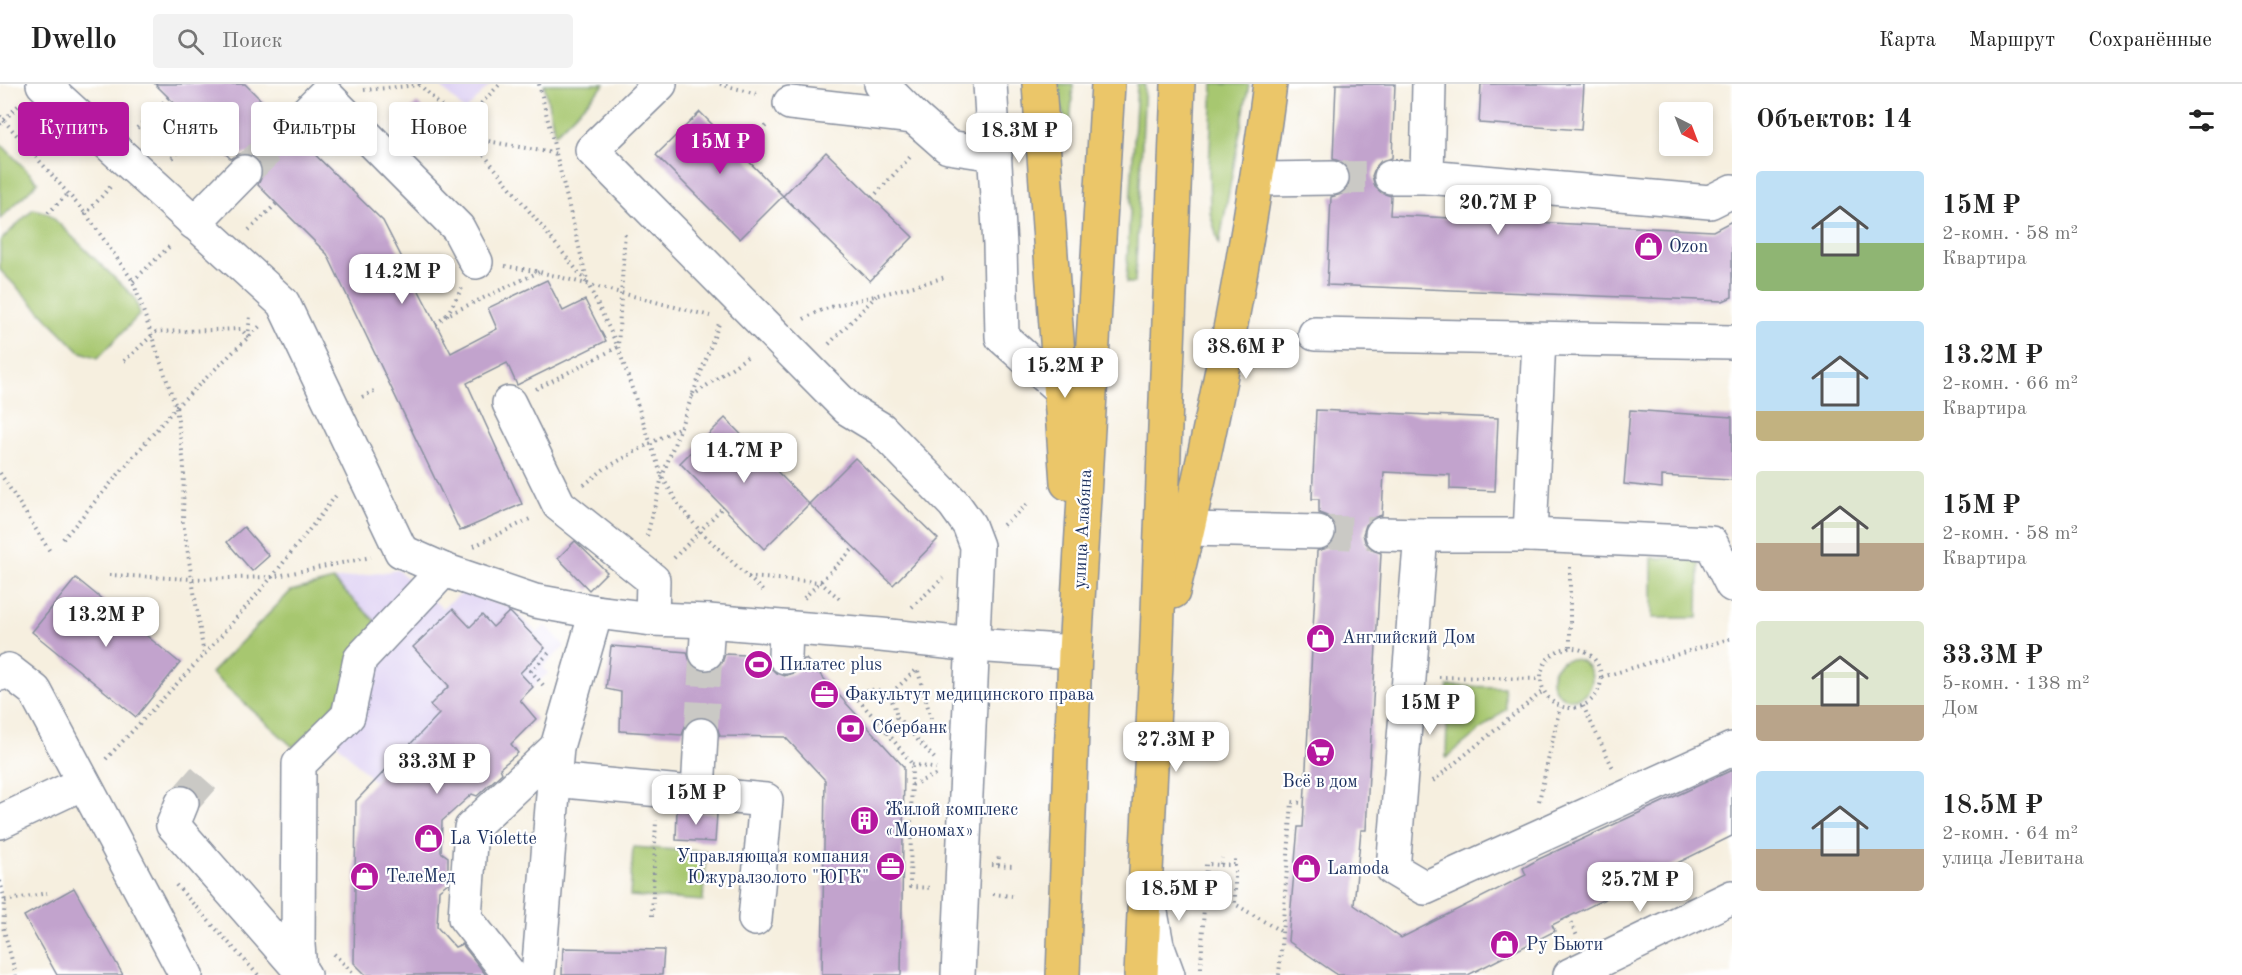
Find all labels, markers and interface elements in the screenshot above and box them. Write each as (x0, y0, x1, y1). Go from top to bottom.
search box (153, 14, 573, 68)
icon: search (174, 25, 207, 58)
text: Dwello (30, 27, 117, 55)
text: Поиск (222, 30, 282, 52)
text: Карта (1879, 30, 1936, 51)
text: Маршрут (1969, 30, 2055, 51)
text: Сохранённые (2088, 30, 2212, 51)
chip: Купить (18, 102, 129, 156)
chip: Снять (141, 102, 239, 156)
chip: Фильтры (251, 102, 377, 156)
chip: Новое (389, 102, 488, 156)
north arrow (1659, 102, 1713, 156)
map controls (1659, 102, 1713, 156)
icon: filters (2185, 104, 2218, 137)
text: Объектов: 14 (1756, 107, 1912, 133)
pin: 18.3M ₽ (964, 113, 1074, 164)
text: 18.3M ₽ (980, 122, 1058, 142)
pin: 15M ₽ (678, 124, 762, 175)
text: 15M ₽ (690, 133, 750, 153)
pin: 20.7M ₽ (1443, 185, 1553, 236)
text: 15M ₽ (1942, 193, 2021, 219)
text: 20.7M ₽ (1459, 194, 1537, 214)
icon: home (1804, 195, 1876, 267)
text: 2-комн. · 58 m² (1942, 224, 2078, 244)
shop icon: Ozon (1632, 231, 1664, 263)
place label: Ozon (1669, 238, 1708, 256)
text: Квартира (1942, 249, 2027, 269)
pin: 14.2M ₽ (347, 254, 457, 305)
text: 14.2M ₽ (363, 263, 441, 283)
pin: 38.6M ₽ (1191, 329, 1301, 380)
text: 38.6M ₽ (1207, 338, 1285, 358)
text: 13.2M ₽ (1942, 343, 2043, 369)
icon: home (1804, 345, 1876, 417)
pin: 15.2M ₽ (1010, 348, 1120, 399)
text: 15.2M ₽ (1026, 357, 1104, 377)
text: 2-комн. · 66 m² (1942, 374, 2078, 394)
text: Квартира (1942, 399, 2027, 419)
pin: 14.7M ₽ (689, 433, 799, 484)
text: 14.7M ₽ (705, 442, 783, 462)
street label: улица Алабяна (1071, 469, 1095, 589)
text: 15M ₽ (1942, 493, 2021, 519)
icon: home (1804, 495, 1876, 567)
text: 2-комн. · 58 m² (1942, 524, 2078, 544)
text: Квартира (1942, 549, 2027, 569)
pin: 13.2M ₽ (51, 597, 161, 648)
text: 13.2M ₽ (67, 606, 145, 626)
shop icon: Английский Дом (1305, 622, 1337, 654)
place label: Английский Дом (1342, 629, 1475, 647)
text: 33.3M ₽ (1942, 643, 2043, 669)
icon: home (1804, 645, 1876, 717)
sports icon: Пилатес plus (742, 649, 774, 681)
place label: Пилатес plus (779, 656, 882, 674)
text: 5-комн. · 138 m² (1942, 674, 2090, 694)
office icon: Факультут медицинского права (808, 679, 840, 711)
pin: 15M ₽ (1388, 685, 1472, 736)
place label: Факультут медицинского права (845, 686, 1095, 704)
text: 15M ₽ (1400, 694, 1460, 714)
text: Дом (1942, 699, 1978, 719)
bank icon: Сбербанк (835, 712, 867, 744)
place label: Сбербанк (872, 719, 947, 737)
pin: 27.3M ₽ (1121, 722, 1231, 773)
text: 27.3M ₽ (1137, 731, 1215, 751)
supermarket icon: Всё в дом (1304, 737, 1336, 769)
pin: 33.3M ₽ (382, 744, 492, 795)
text: 33.3M ₽ (398, 753, 476, 773)
place label: Всё в дом (1282, 773, 1358, 791)
pin: 15M ₽ (654, 775, 738, 826)
text: 15M ₽ (666, 784, 726, 804)
text: 18.5M ₽ (1942, 793, 2043, 819)
icon: home (1804, 795, 1876, 867)
place label: Жилой комплекс «Мономах» (885, 801, 1018, 840)
building icon: Жилой комплекс «Мономах» (848, 804, 880, 836)
shop icon: La Violette (413, 823, 445, 855)
text: 2-комн. · 64 m² (1942, 824, 2078, 844)
place label: La Violette (450, 830, 537, 848)
place label: Управляющая компания Южуралзолото "ЮГК" (677, 848, 869, 887)
text: улица Левитана (1942, 849, 2084, 869)
office icon: Управляющая компания Южуралзолото "ЮГК" (874, 851, 906, 883)
shop icon: Lamoda (1290, 853, 1322, 885)
place label: Lamoda (1327, 860, 1390, 878)
shop icon: ТелеМед (349, 861, 381, 893)
pin: 25.7M ₽ (1585, 862, 1695, 913)
place label: ТелеМед (386, 868, 456, 886)
pin: 18.5M ₽ (1124, 871, 1234, 922)
text: 25.7M ₽ (1601, 871, 1679, 891)
text: 18.5M ₽ (1140, 880, 1218, 900)
shop icon: Ру Бьюти (1489, 929, 1521, 961)
place label: Ру Бьюти (1526, 936, 1603, 954)

